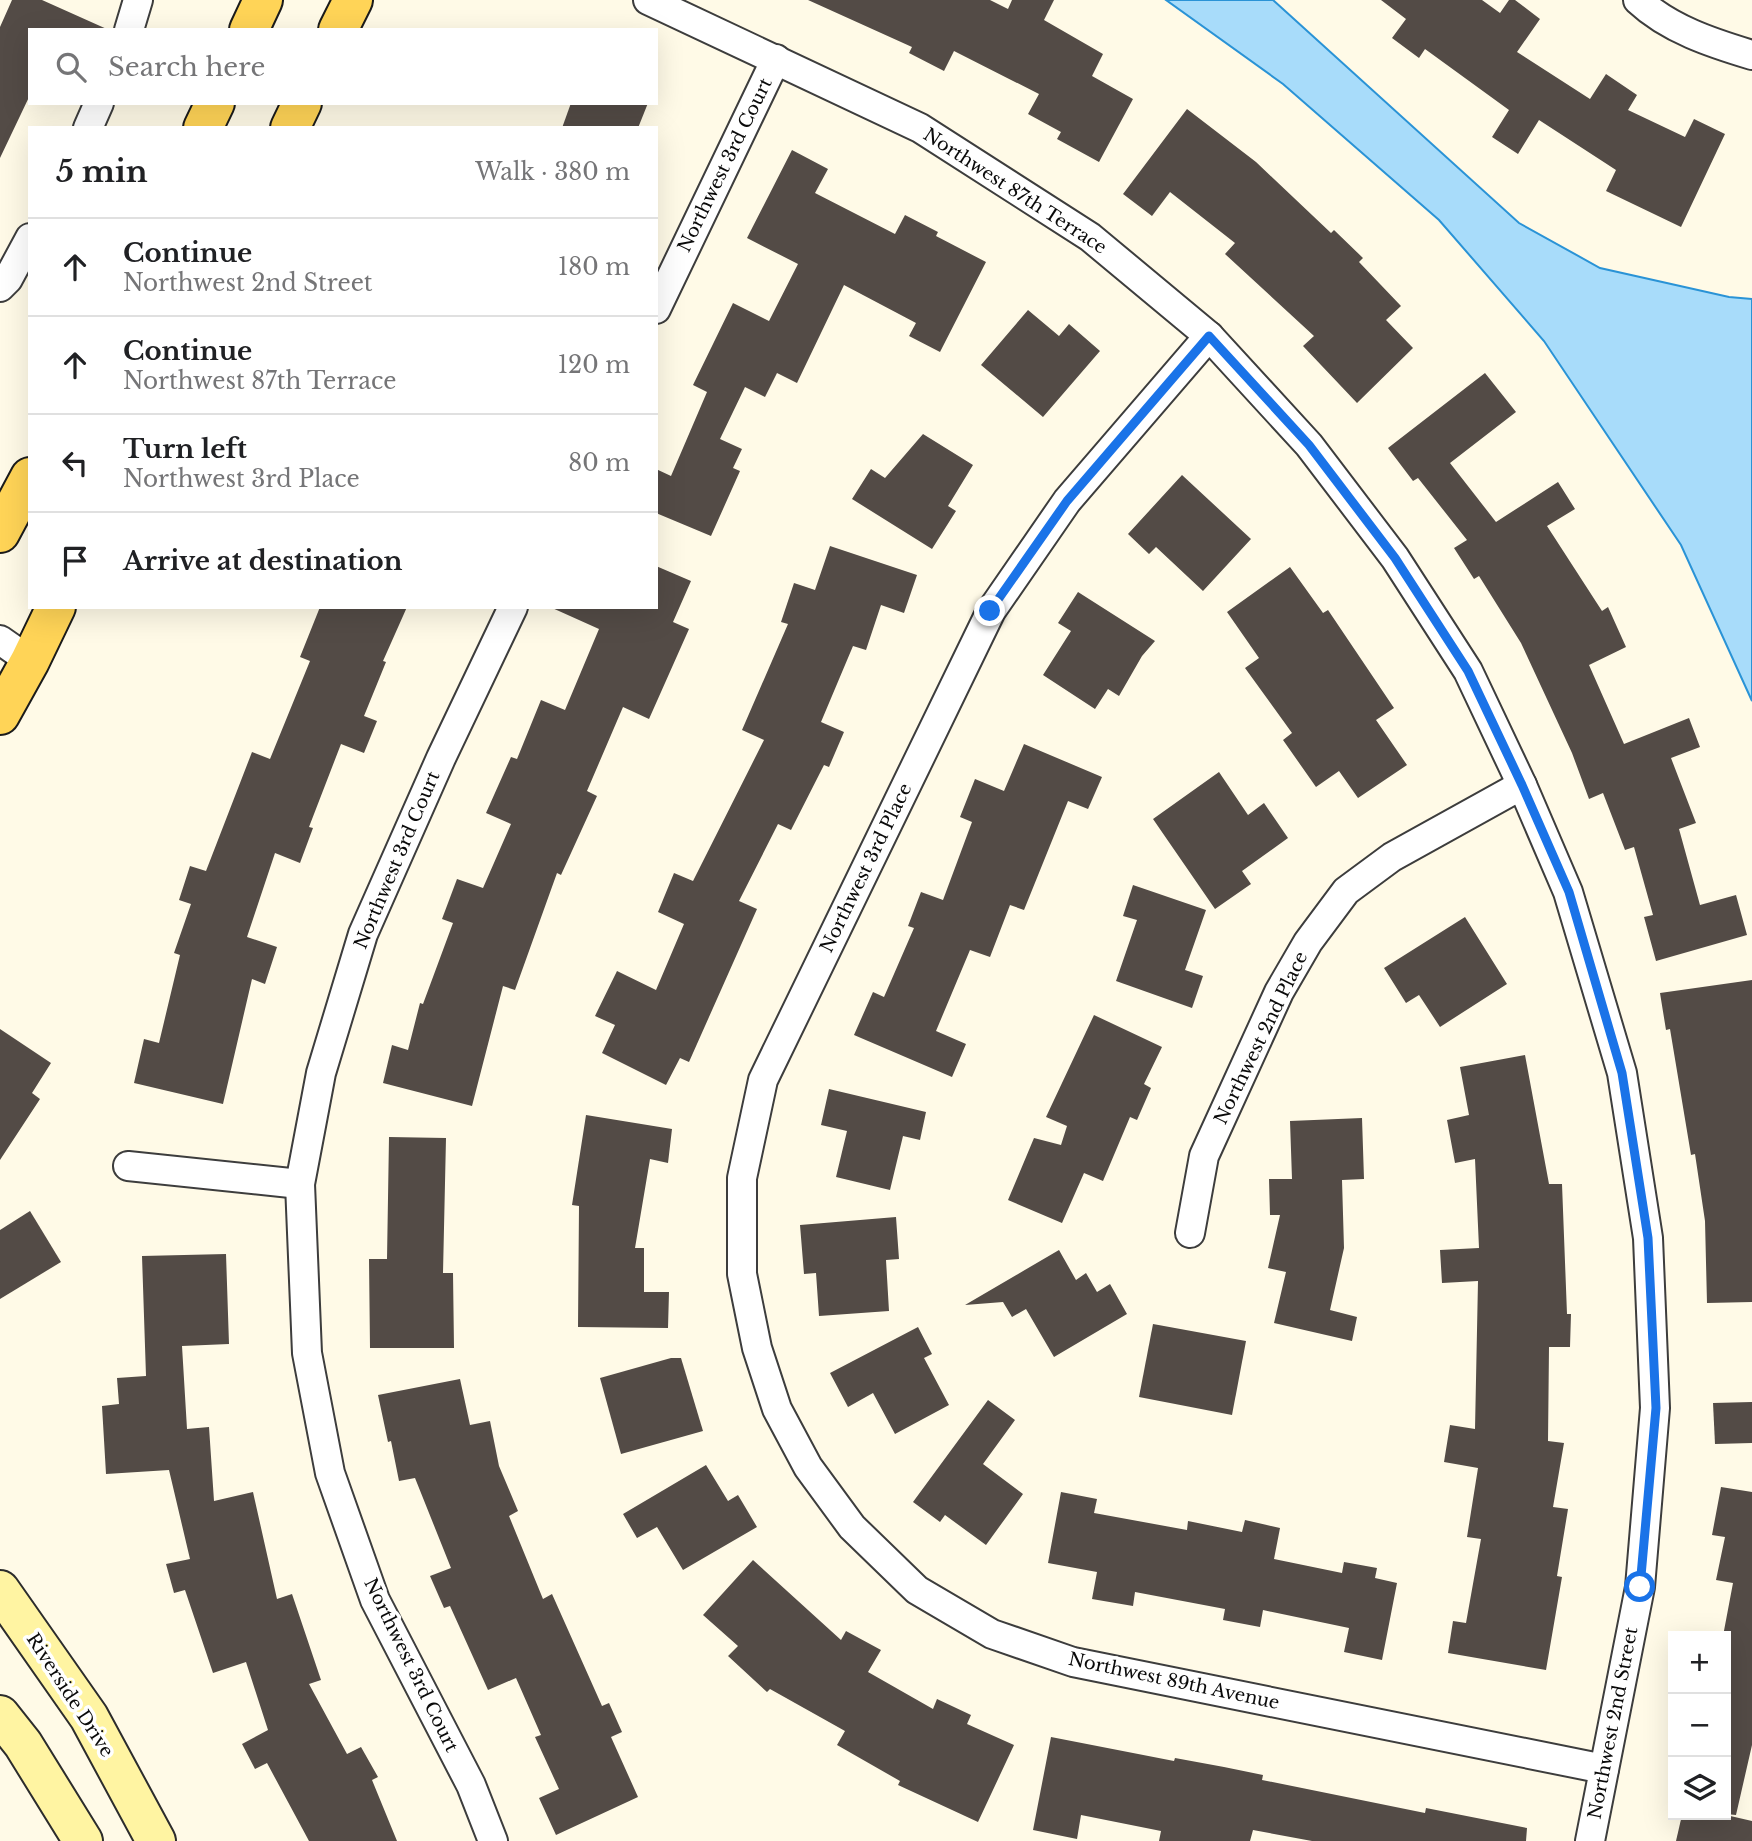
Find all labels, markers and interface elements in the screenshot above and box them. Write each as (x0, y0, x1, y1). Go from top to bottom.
search box (28, 28, 658, 105)
icon: search (52, 48, 90, 86)
text: Search here (108, 51, 265, 83)
street label: Northwest 3rd Court (673, 74, 777, 256)
street label: Northwest 87th Terrace (919, 123, 1111, 259)
text: 5 min (56, 153, 148, 190)
text: Walk · 380 m (475, 158, 630, 186)
text: Continue (123, 237, 252, 269)
icon: ahead (56, 248, 94, 286)
text: 180 m (558, 253, 630, 281)
text: Northwest 2nd Street (123, 269, 373, 297)
text: Continue (123, 335, 252, 367)
icon: ahead (56, 346, 94, 384)
text: 120 m (558, 351, 630, 379)
text: Northwest 87th Terrace (123, 367, 397, 395)
text: Turn left (123, 433, 247, 465)
icon: left (56, 444, 94, 482)
text: 80 m (568, 449, 630, 477)
text: Northwest 3rd Place (123, 465, 360, 493)
icon: arrive (56, 542, 94, 580)
text: Arrive at destination (123, 545, 403, 577)
route end (974, 595, 1005, 626)
street label: Northwest 3rd Court (350, 768, 444, 952)
street label: Northwest 3rd Place (815, 780, 917, 956)
street label: Northwest 2nd Place (1210, 948, 1312, 1128)
route start (1624, 1571, 1655, 1602)
street label: Northwest 3rd Court (359, 1574, 463, 1756)
street label: Northwest 2nd Street (1584, 1625, 1642, 1821)
street label: Riverside Drive (22, 1629, 118, 1761)
map controls (1668, 1631, 1731, 1820)
button: + (1668, 1631, 1731, 1694)
street label: Northwest 89th Avenue (1067, 1648, 1281, 1714)
button: − (1668, 1694, 1731, 1757)
button: layers (1668, 1757, 1731, 1820)

